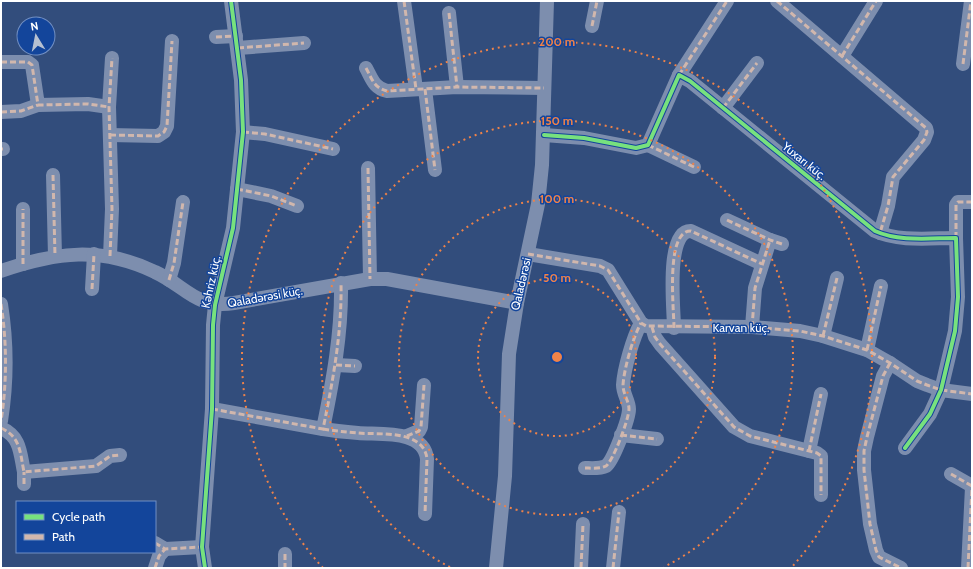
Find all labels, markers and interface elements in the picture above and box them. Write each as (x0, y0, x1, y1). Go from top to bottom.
north arrow (16, 16, 56, 56)
text: N (29, 19, 39, 34)
text: 200 m (539, 34, 575, 49)
text: 150 m (541, 113, 573, 128)
street label: Yuxarı küç. (778, 138, 829, 183)
text: 100 m (540, 191, 574, 206)
street label: Kəhriz küç. (198, 254, 223, 310)
street label: Qaladərəsi (507, 256, 534, 312)
text: 50 m (543, 270, 571, 285)
street label: Qaladərəsi küç. (226, 283, 304, 310)
street label: Karvan küç. (713, 320, 769, 335)
centre of rings (550, 350, 564, 364)
legend (16, 501, 156, 553)
text: Cycle path (52, 509, 105, 524)
text: Path (52, 529, 75, 544)

